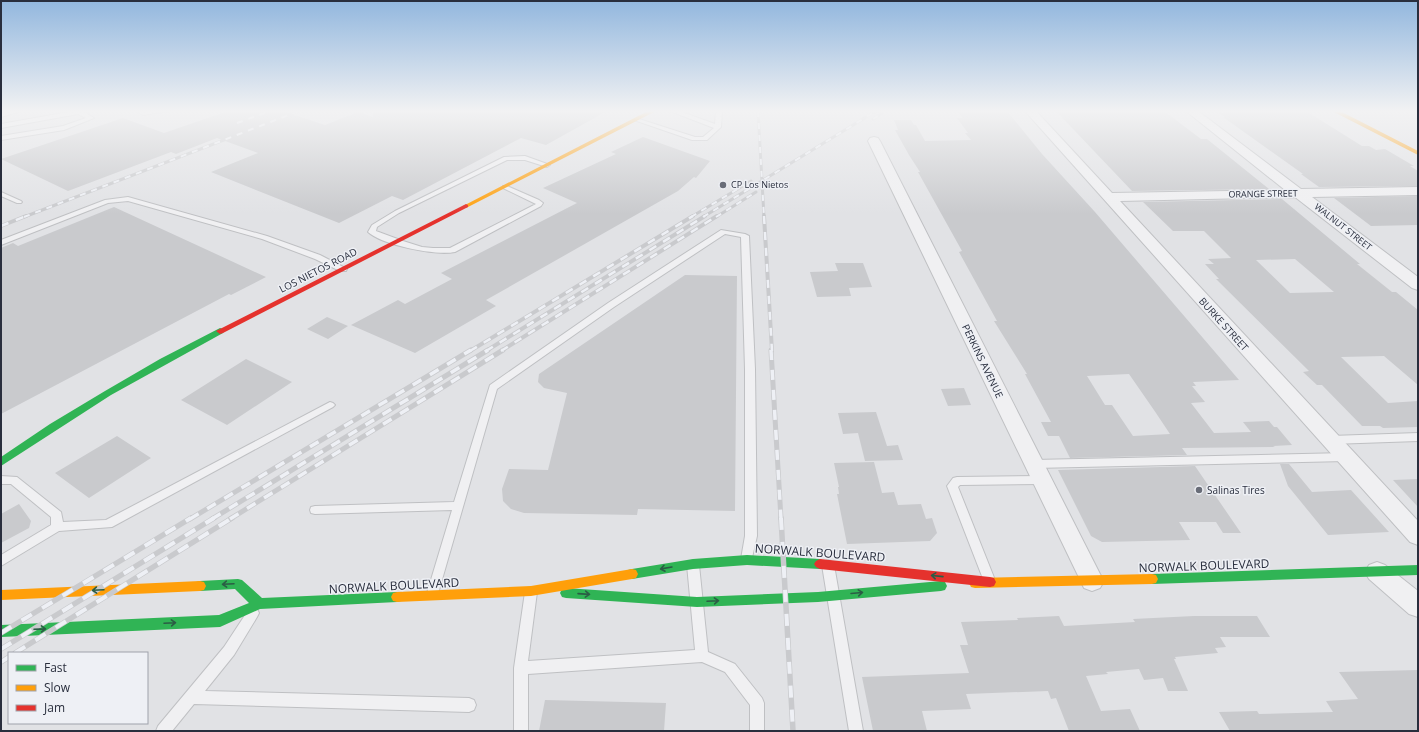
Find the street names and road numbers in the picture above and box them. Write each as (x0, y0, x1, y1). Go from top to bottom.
street label: ORANGE STREET (1228, 186, 1298, 201)
street label: WALNUT STREET (1312, 200, 1375, 253)
street label: LOS NIETOS ROAD (277, 244, 359, 296)
street label: BURKE STREET (1196, 294, 1252, 354)
street label: PERKINS AVENUE (959, 322, 1007, 400)
street label: NORWALK BOULEVARD (754, 539, 886, 566)
street label: NORWALK BOULEVARD (1138, 555, 1270, 576)
street label: NORWALK BOULEVARD (328, 574, 460, 597)

